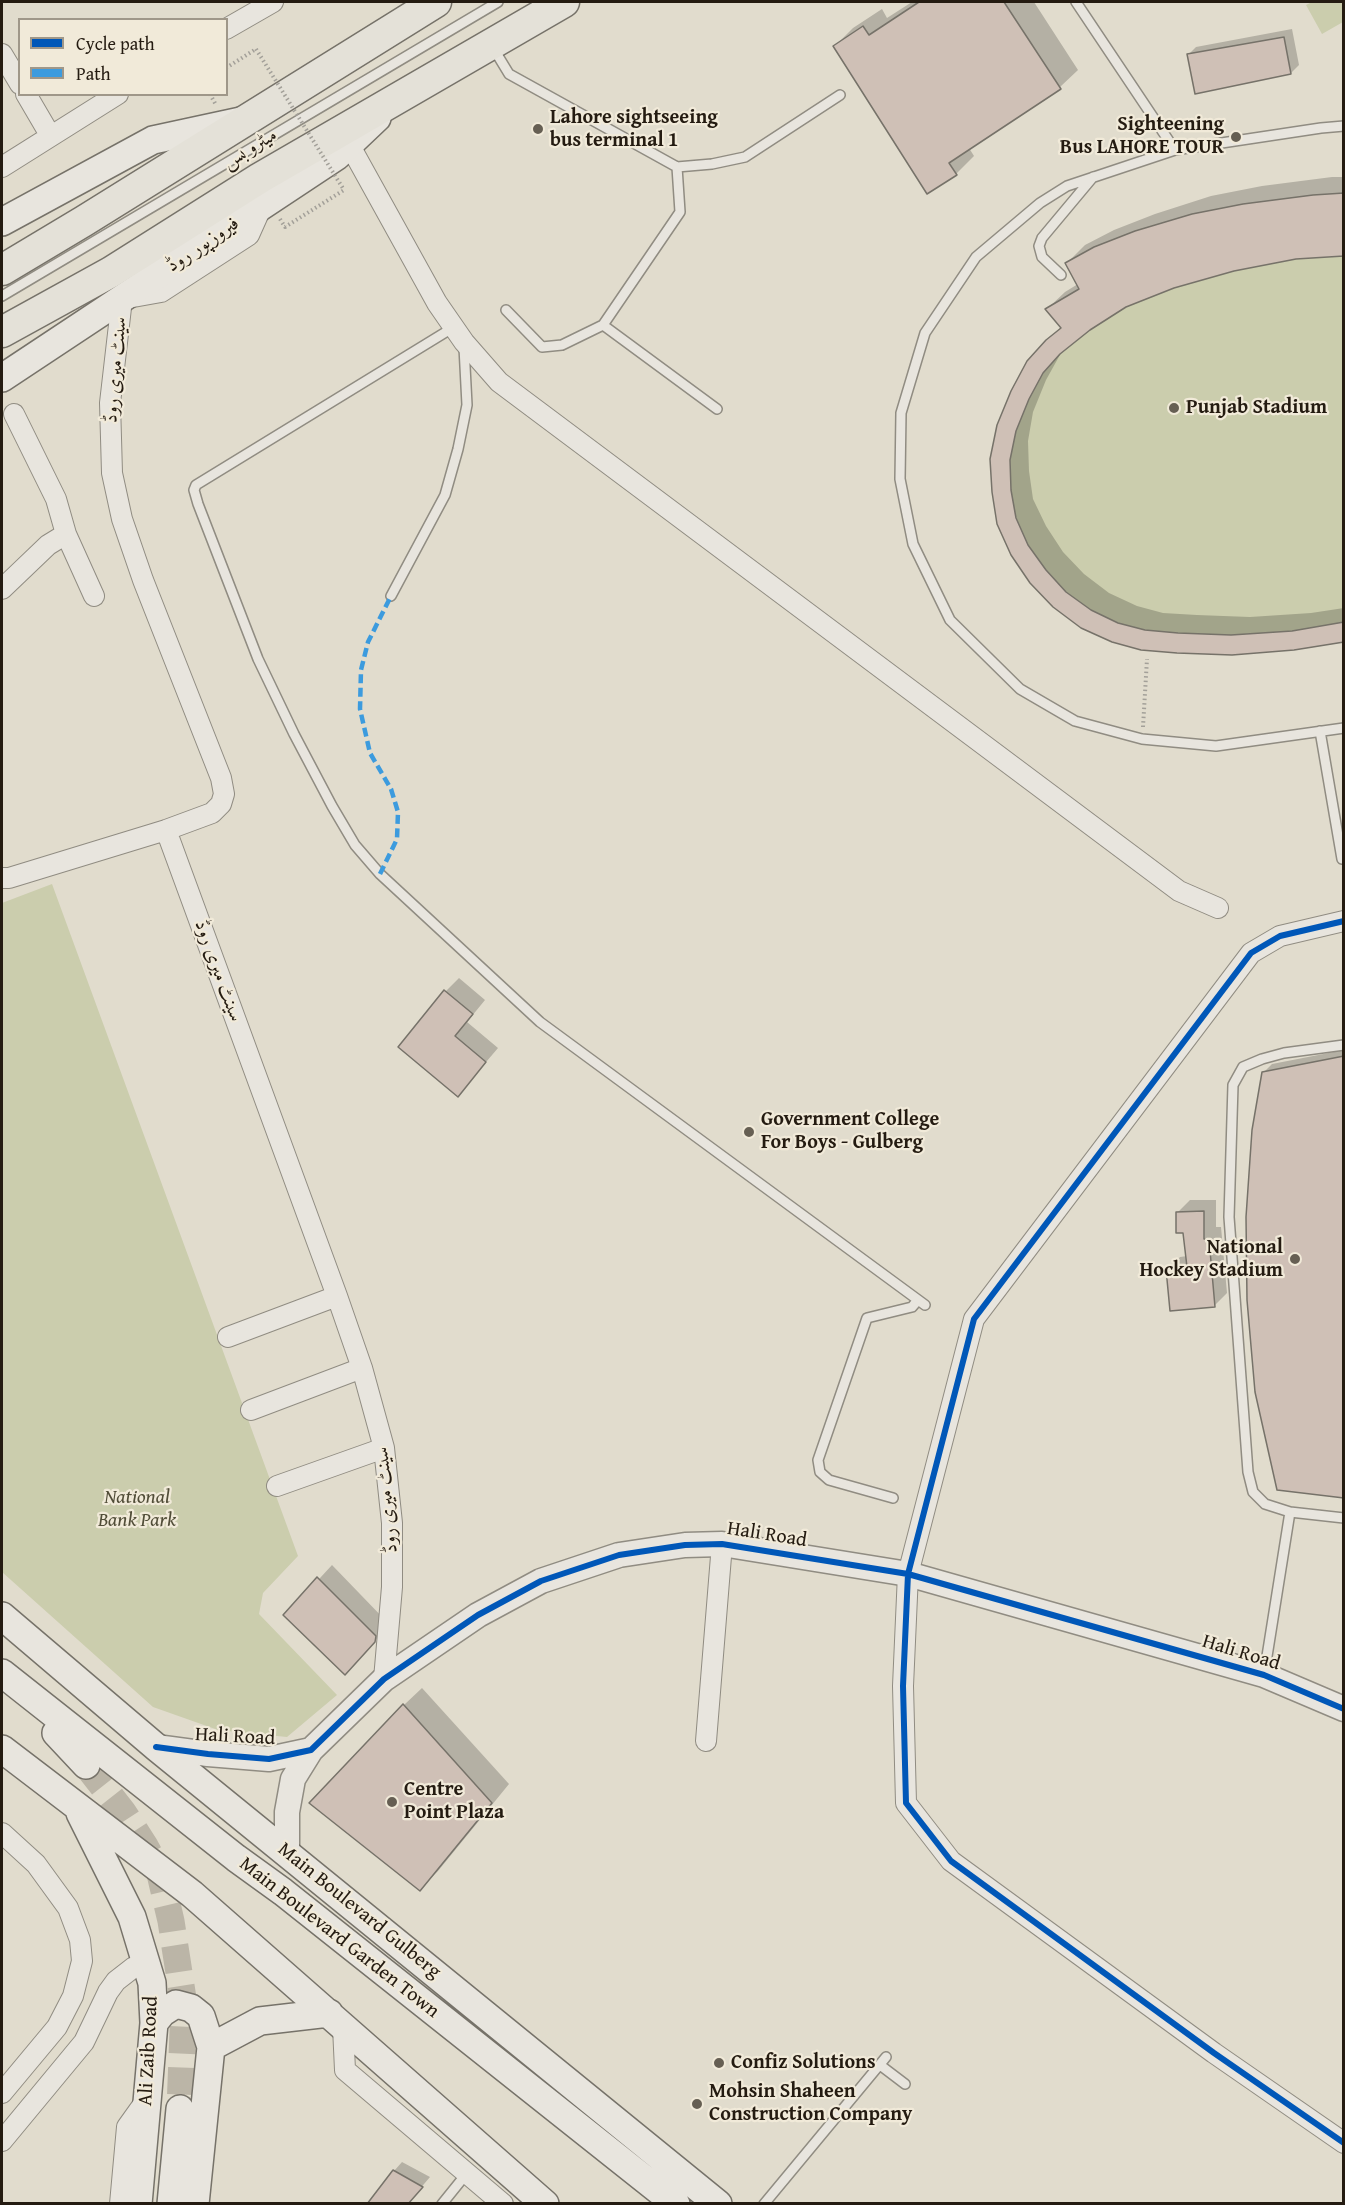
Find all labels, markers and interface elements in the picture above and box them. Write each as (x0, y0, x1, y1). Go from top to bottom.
legend (18, 18, 228, 96)
text: Cycle path (76, 30, 155, 57)
text: Path (76, 60, 111, 87)
place label: Lahore sightseeing bus terminal 1 (550, 106, 718, 153)
place label: Sighteening Bus LAHORE TOUR (1060, 113, 1224, 160)
marker: Lahore sightseeing bus terminal 1 (531, 122, 545, 136)
street label: میٹرو بس (218, 123, 282, 175)
marker: Sighteening Bus LAHORE TOUR (1229, 130, 1243, 144)
street label: فیروزپور روڈ (162, 212, 244, 278)
street label: سینٹ میری روڈ (99, 316, 133, 424)
place label: Punjab Stadium (1186, 396, 1327, 420)
marker: Punjab Stadium (1167, 401, 1181, 415)
street label: سینٹ میری روڈ (188, 917, 248, 1025)
place label: Government College For Boys - Gulberg (761, 1108, 939, 1155)
marker: Government College For Boys - Gulberg (742, 1125, 756, 1139)
place label: National Hockey Stadium (1140, 1236, 1283, 1283)
marker: National Hockey Stadium (1288, 1252, 1302, 1266)
street label: سینٹ میری روڈ (370, 1446, 404, 1554)
park label: National Bank Park (98, 1486, 176, 1533)
street label: Hali Road (726, 1517, 808, 1553)
street label: Hali Road (1199, 1630, 1283, 1676)
street label: Hali Road (194, 1723, 276, 1751)
place label: Centre Point Plaza (404, 1778, 504, 1825)
marker: Centre Point Plaza (385, 1795, 399, 1809)
street label: Main Boulevard Gulberg (273, 1838, 445, 1984)
street label: Main Boulevard Garden Town (234, 1852, 444, 2024)
street label: Ali Zaib Road (134, 1995, 164, 2107)
place label: Confiz Solutions (731, 2051, 876, 2075)
marker: Confiz Solutions (712, 2056, 726, 2070)
place label: Mohsin Shaheen Construction Company (709, 2080, 912, 2127)
marker: Mohsin Shaheen Construction Company (690, 2097, 704, 2111)

